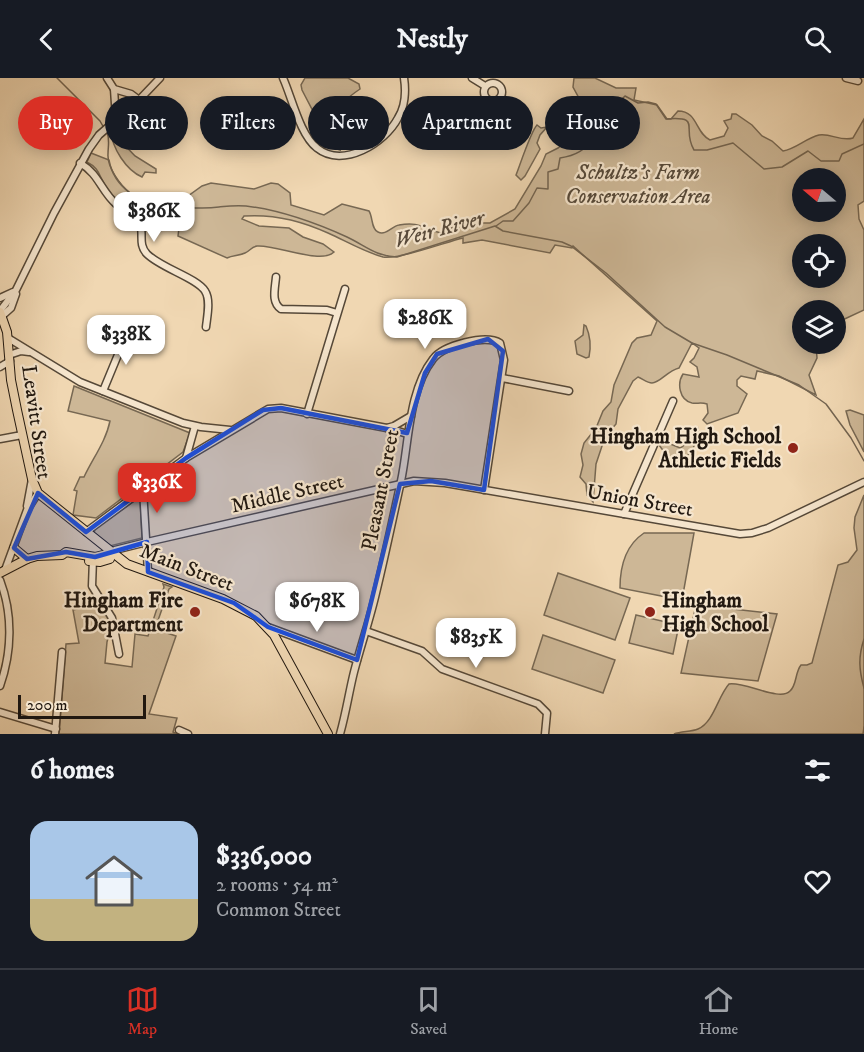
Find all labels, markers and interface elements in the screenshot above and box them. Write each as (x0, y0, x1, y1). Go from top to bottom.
text: Nestly (396, 22, 468, 56)
icon: back (30, 23, 63, 56)
icon: search (801, 23, 834, 56)
chip: Buy (18, 96, 93, 150)
chip: Rent (105, 96, 188, 150)
chip: Filters (200, 96, 296, 150)
chip: New (308, 96, 389, 150)
chip: Apartment (401, 96, 533, 150)
chip: House (545, 96, 640, 150)
park label: Schultz's Farm Conservation Area (565, 160, 711, 210)
north arrow (792, 168, 846, 222)
map controls (792, 168, 846, 354)
pin: $386K (112, 192, 196, 243)
text: $386K (128, 199, 180, 224)
water label: Weir River (391, 204, 489, 254)
button: locate (792, 234, 846, 288)
pin: $286K (383, 299, 467, 350)
button: layers (792, 300, 846, 354)
text: $286K (397, 306, 453, 331)
pin: $338K (84, 315, 168, 366)
text: $338K (101, 322, 151, 347)
street label: Leavitt Street (15, 363, 57, 481)
place label: Hingham High School Athletic Fields (590, 424, 782, 474)
street label: Pleasant Street (356, 427, 406, 553)
marker: Hingham High School Athletic Fields (786, 441, 800, 455)
pin: $336K (115, 463, 199, 514)
street label: Middle Street (228, 468, 346, 520)
text: $336K (132, 470, 182, 495)
street label: Union Street (585, 479, 695, 523)
street label: Main Street (136, 538, 238, 598)
pin: $678K (275, 582, 359, 633)
place label: Hingham Fire Department (64, 588, 183, 638)
place label: Hingham High School (662, 588, 769, 638)
text: $678K (289, 589, 345, 614)
marker: Hingham Fire Department (188, 605, 202, 619)
marker: Hingham High School (643, 605, 657, 619)
pin: $835K (434, 618, 518, 669)
text: $835K (450, 625, 502, 650)
scale bar (18, 692, 146, 720)
text: 200 m (27, 695, 68, 715)
text: 6 homes (30, 754, 114, 787)
icon: filters (801, 754, 834, 787)
text: $336,000 (216, 840, 312, 873)
icon: home (78, 845, 150, 917)
icon: heart (801, 865, 834, 898)
text: 2 rooms · 54 m² (216, 873, 338, 898)
text: Common Street (216, 898, 341, 923)
tab: Map (126, 983, 159, 1039)
tab: Saved (410, 983, 447, 1039)
tab: Home (699, 983, 738, 1039)

